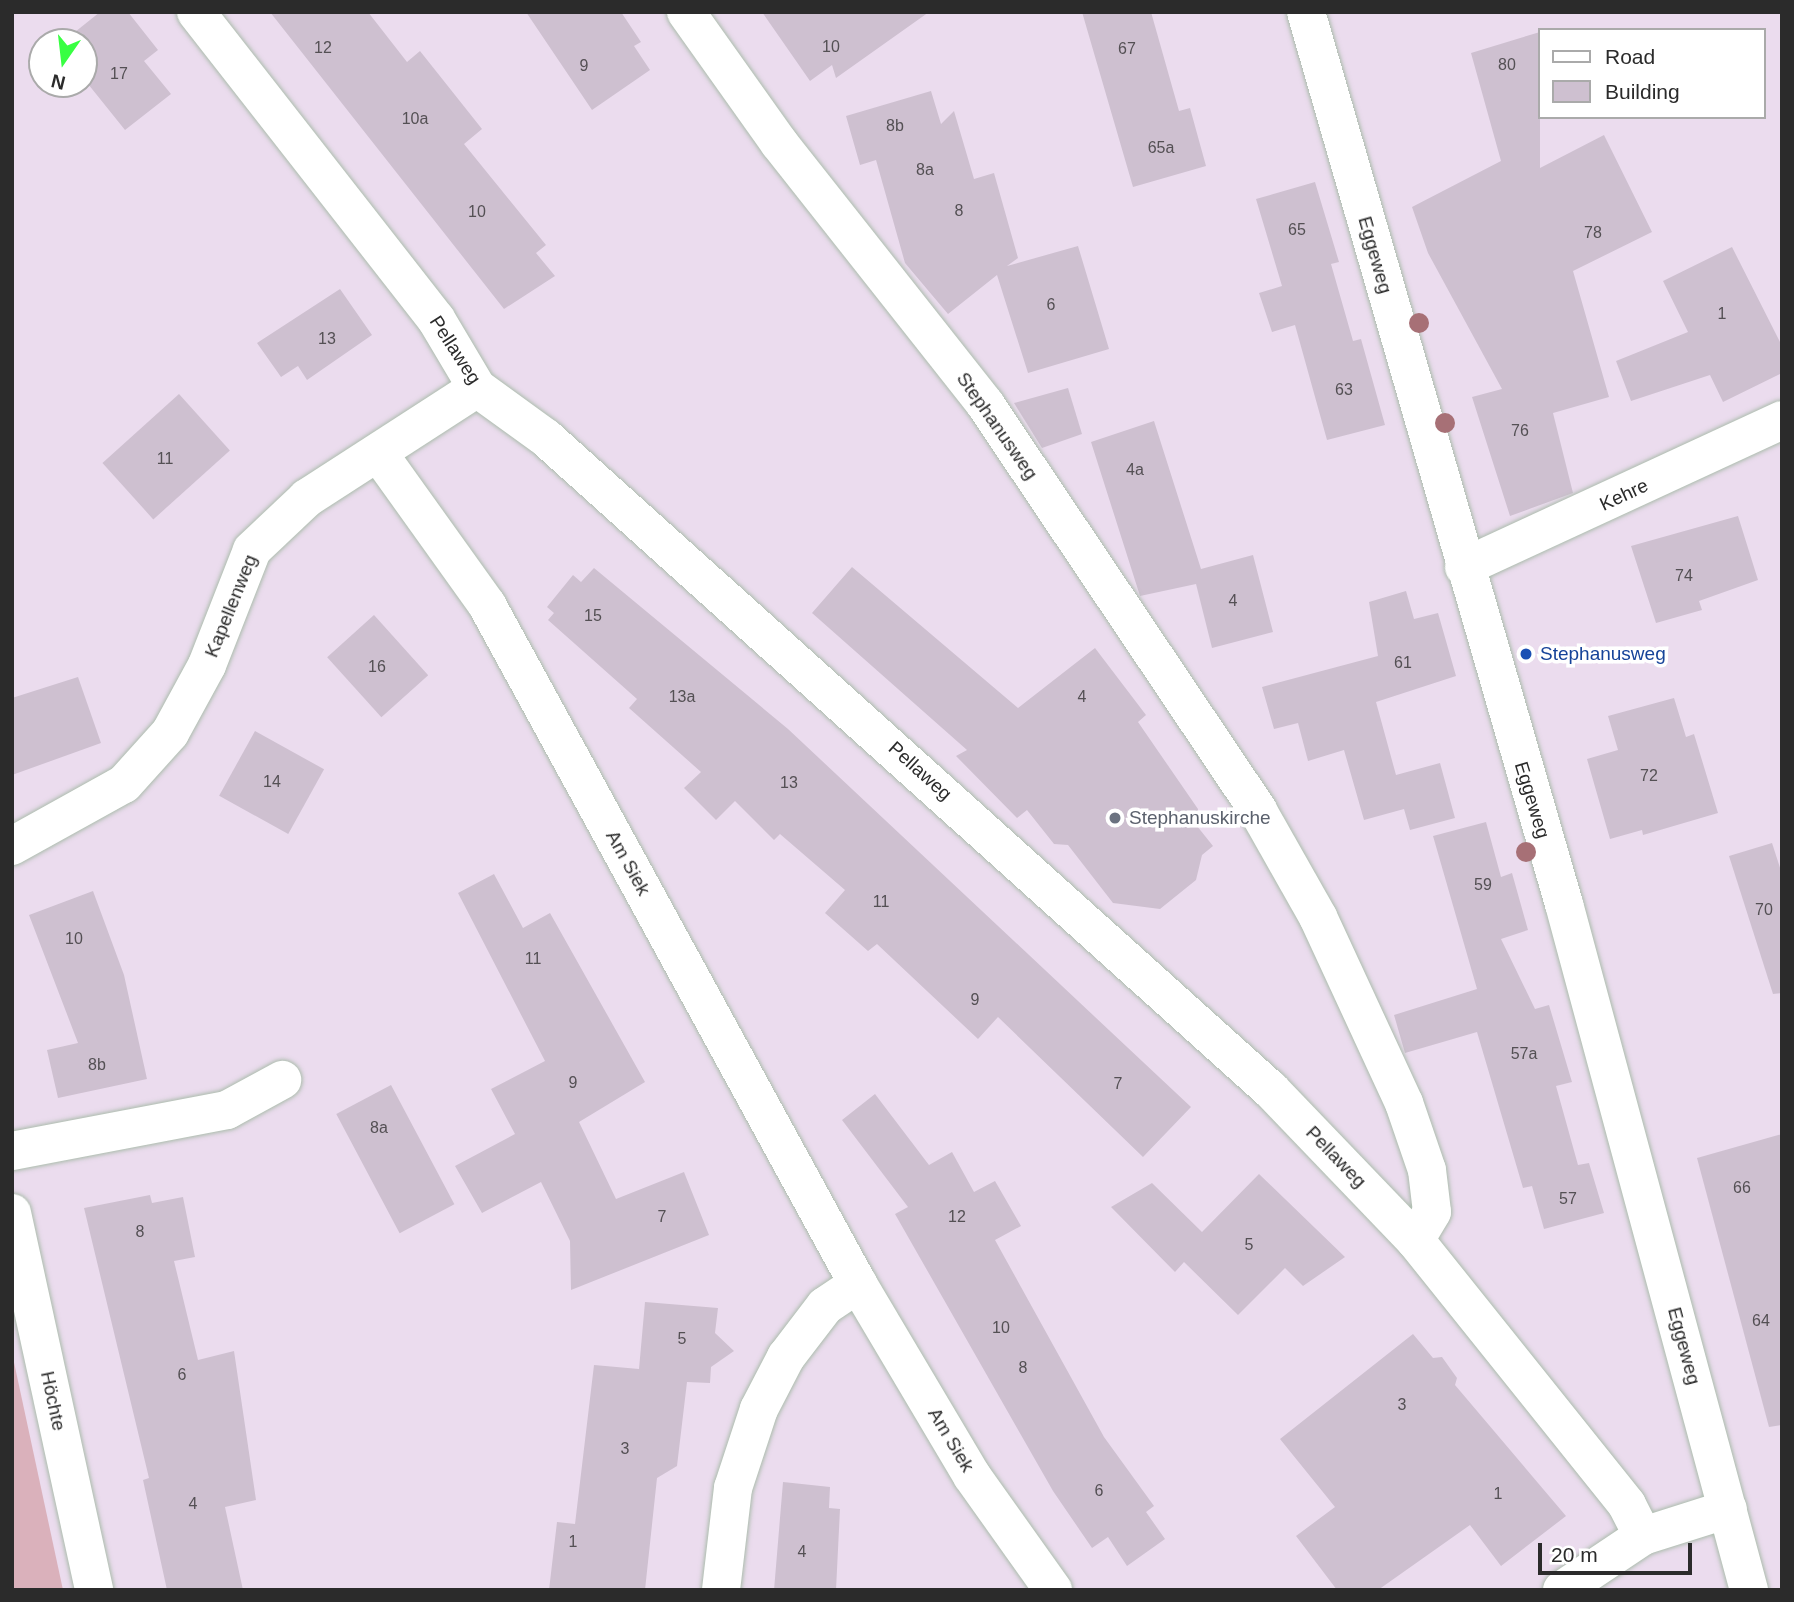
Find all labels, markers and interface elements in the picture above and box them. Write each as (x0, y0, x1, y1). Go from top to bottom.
north arrow (28, 28, 98, 98)
legend (1538, 28, 1766, 119)
house number: 10 (822, 37, 840, 57)
house number: 12 (314, 38, 332, 58)
house number: 67 (1118, 39, 1136, 59)
text: Road (1605, 45, 1655, 68)
house number: 80 (1498, 55, 1516, 75)
house number: 9 (580, 56, 588, 76)
house number: 17 (110, 64, 128, 84)
text: N (49, 70, 67, 94)
text: Building (1605, 80, 1680, 103)
house number: 10a (402, 109, 428, 129)
house number: 8b (886, 116, 904, 136)
house number: 65a (1148, 138, 1174, 158)
house number: 8a (916, 160, 934, 180)
house number: 8 (955, 201, 963, 221)
house number: 10 (468, 202, 486, 222)
street label: Eggeweg (1353, 214, 1397, 296)
house number: 65 (1288, 220, 1306, 240)
house number: 78 (1584, 223, 1602, 243)
house number: 6 (1047, 295, 1055, 315)
house number: 1 (1718, 304, 1726, 324)
street label: Pellaweg (424, 311, 486, 389)
house number: 13 (318, 329, 336, 349)
street label: Stephanusweg (952, 368, 1042, 484)
house number: 63 (1335, 380, 1353, 400)
house number: 76 (1511, 421, 1529, 441)
house number: 11 (157, 449, 173, 469)
house number: 4a (1126, 460, 1144, 480)
street label: Kehre (1596, 474, 1652, 516)
street label: Kapellenweg (200, 551, 262, 661)
house number: 74 (1675, 566, 1693, 586)
house number: 4 (1229, 591, 1237, 611)
house number: 15 (584, 606, 602, 626)
place label: Stephanusweg (1540, 643, 1666, 665)
marker: Stephanusweg (1518, 646, 1534, 662)
house number: 61 (1394, 653, 1412, 673)
house number: 16 (368, 657, 386, 677)
house number: 13a (669, 687, 695, 707)
house number: 4 (1078, 687, 1086, 707)
street label: Pellaweg (884, 737, 956, 805)
street label: Eggeweg (1510, 759, 1554, 841)
house number: 72 (1640, 766, 1658, 786)
house number: 14 (263, 772, 281, 792)
house number: 13 (780, 773, 798, 793)
place label: Stephanuskirche (1129, 807, 1271, 829)
marker: Stephanuskirche (1107, 810, 1123, 826)
street label: Am Siek (601, 827, 655, 899)
house number: 59 (1474, 875, 1492, 895)
house number: 11 (873, 892, 889, 912)
house number: 70 (1755, 900, 1773, 920)
house number: 10 (65, 929, 83, 949)
house number: 11 (525, 949, 541, 969)
house number: 9 (971, 990, 979, 1010)
house number: 57a (1511, 1044, 1537, 1064)
house number: 8b (88, 1055, 106, 1075)
house number: 9 (569, 1073, 577, 1093)
house number: 7 (1114, 1074, 1122, 1094)
house number: 8a (370, 1118, 388, 1138)
street label: Pellaweg (1301, 1121, 1371, 1193)
house number: 66 (1733, 1178, 1751, 1198)
house number: 57 (1559, 1189, 1577, 1209)
house number: 7 (658, 1207, 666, 1227)
house number: 12 (948, 1207, 966, 1227)
house number: 8 (136, 1222, 144, 1242)
house number: 5 (1245, 1235, 1253, 1255)
street label: Eggeweg (1663, 1305, 1705, 1387)
house number: 64 (1752, 1311, 1770, 1331)
house number: 10 (992, 1318, 1010, 1338)
house number: 5 (678, 1329, 686, 1349)
house number: 8 (1019, 1358, 1027, 1378)
house number: 6 (178, 1365, 186, 1385)
street label: Höchte (36, 1369, 70, 1433)
house number: 3 (1398, 1395, 1406, 1415)
street label: Am Siek (923, 1404, 979, 1476)
house number: 3 (621, 1439, 629, 1459)
house number: 6 (1095, 1481, 1103, 1501)
house number: 1 (1494, 1484, 1502, 1504)
house number: 4 (189, 1494, 197, 1514)
scale bar (1542, 1528, 1696, 1572)
house number: 1 (569, 1532, 577, 1552)
house number: 4 (798, 1542, 806, 1562)
text: 20 m (1551, 1543, 1598, 1566)

